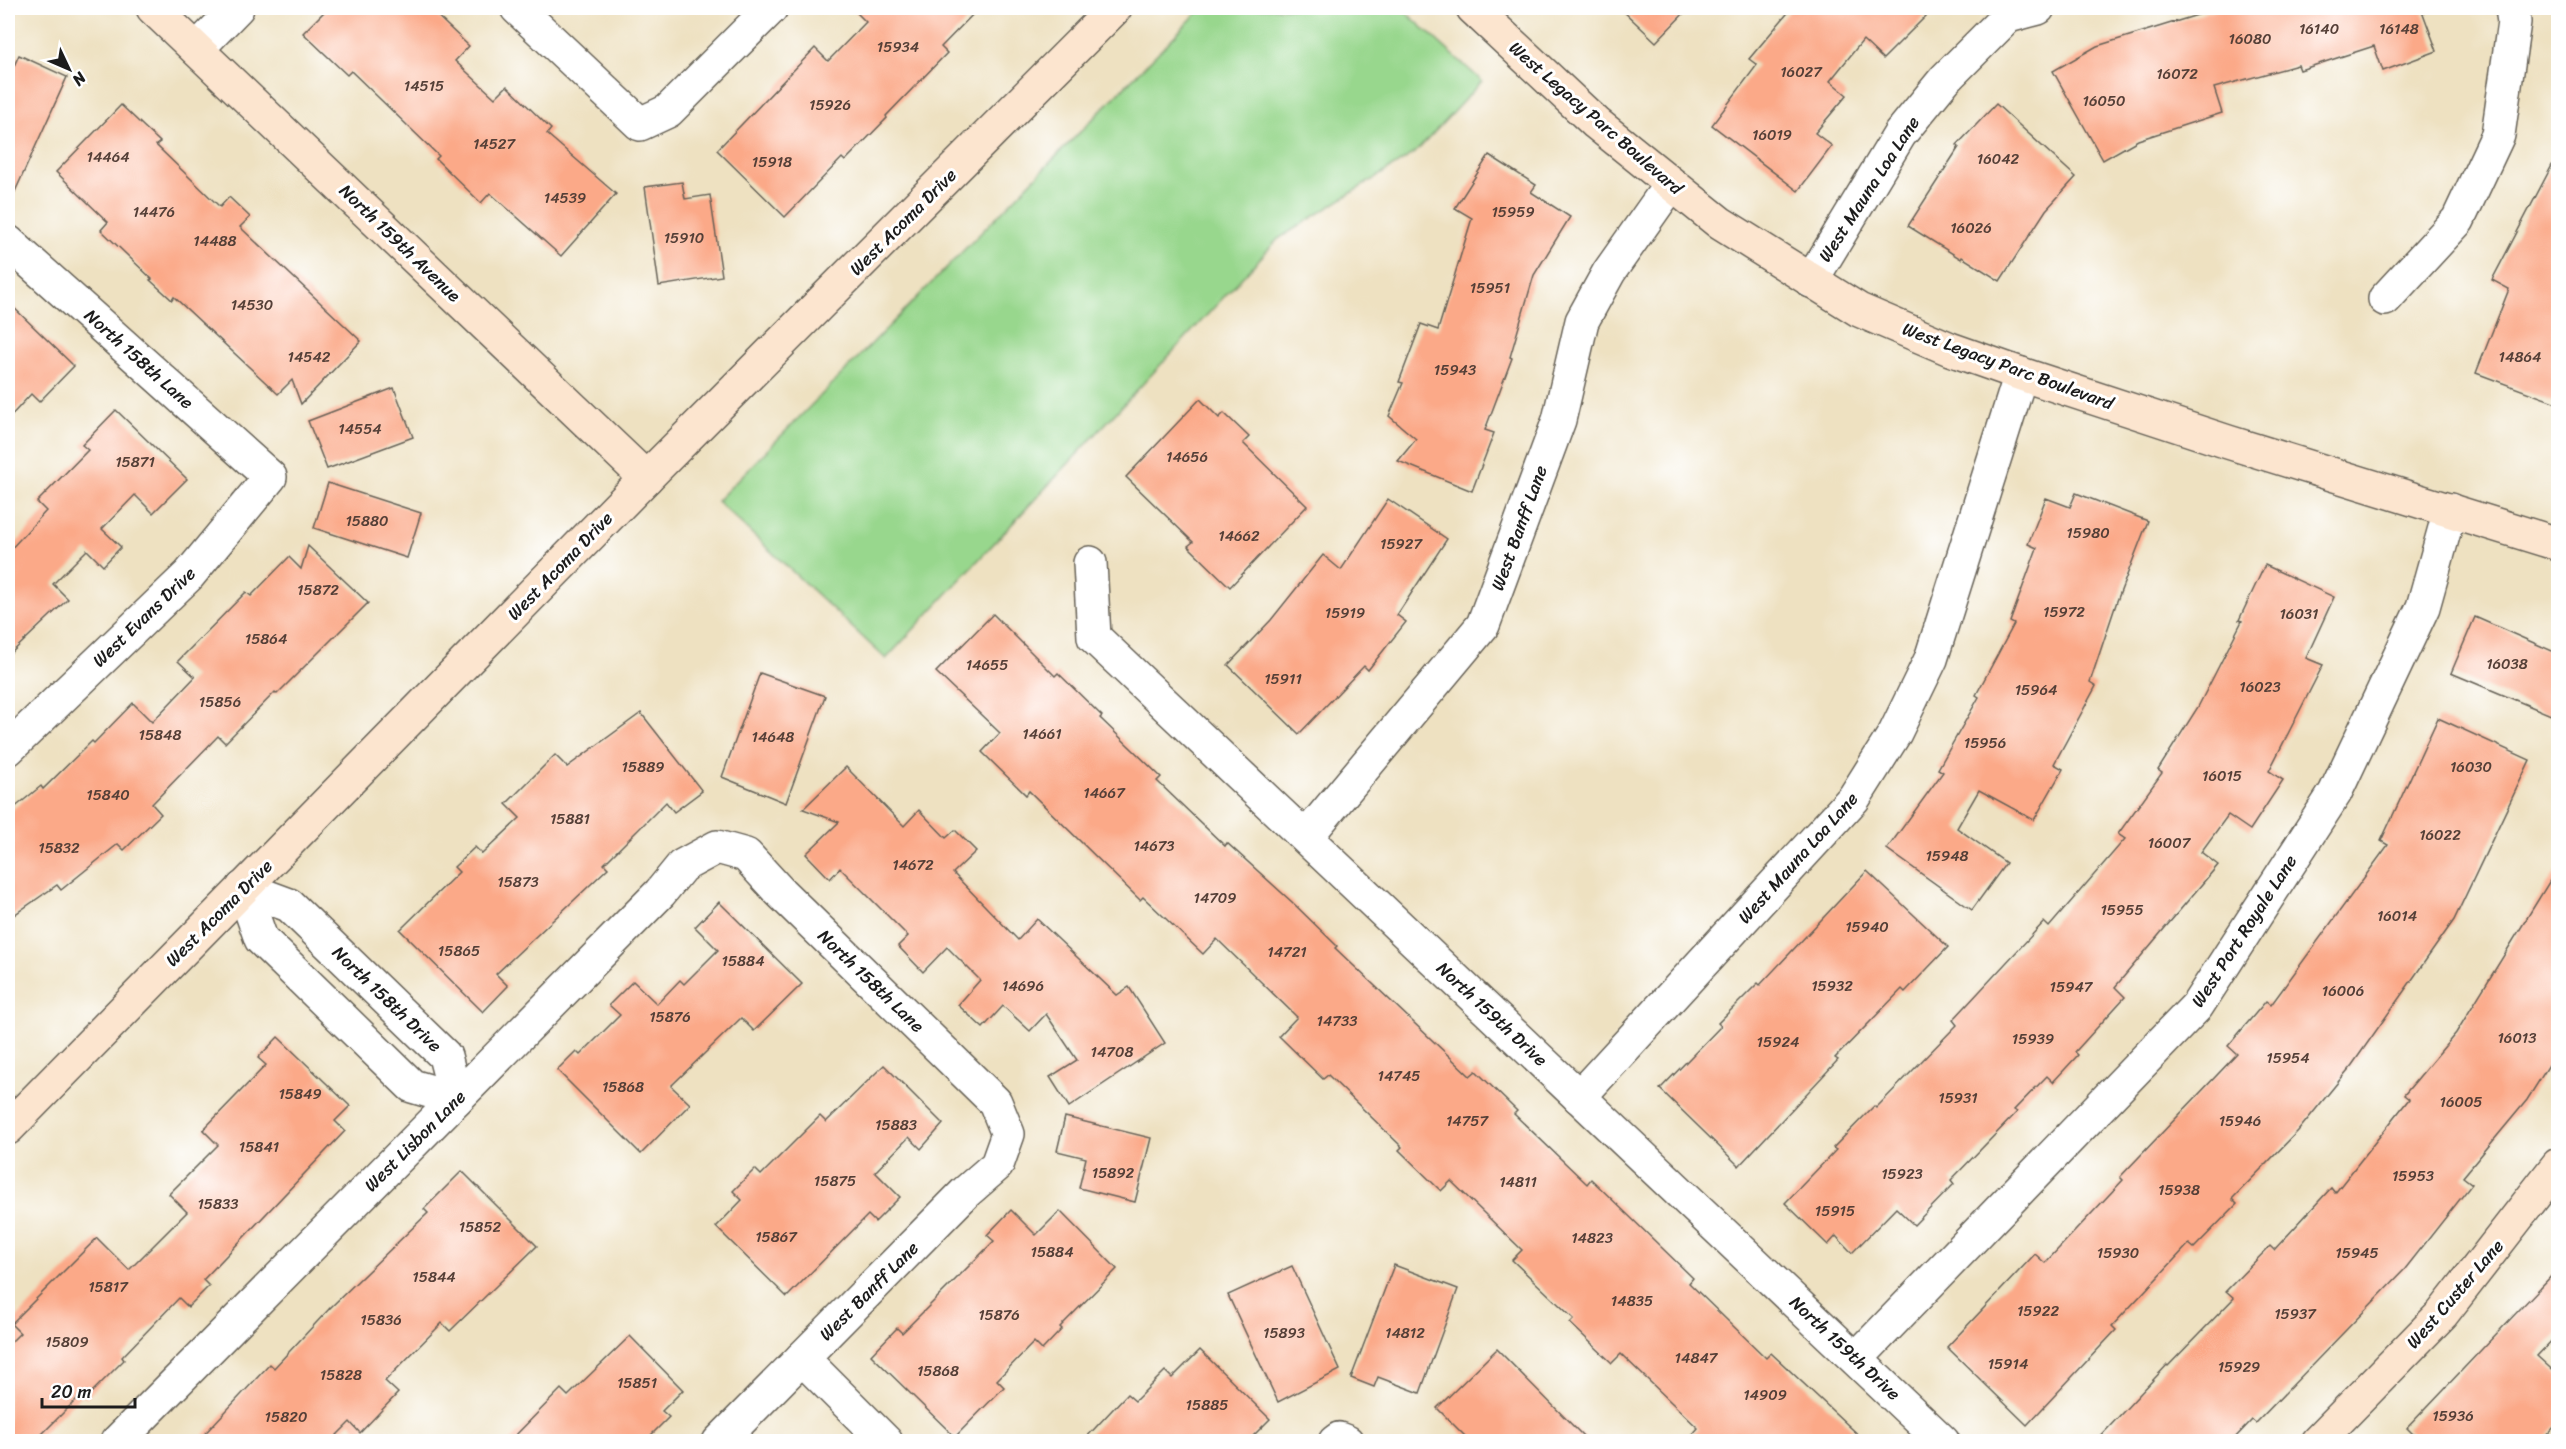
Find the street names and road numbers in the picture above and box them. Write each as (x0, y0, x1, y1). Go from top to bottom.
street label: West Legacy Parc Boulevard (1501, 33, 1692, 204)
street label: West Mauna Loa Lane (1810, 109, 1928, 269)
street label: West Acoma Drive (841, 160, 965, 284)
street label: North 159th Avenue (331, 176, 469, 310)
street label: North 158th Lane (77, 301, 201, 417)
street label: West Legacy Parc Boulevard (1898, 313, 2119, 420)
street label: West Banff Lane (1482, 461, 1556, 595)
street label: West Acoma Drive (499, 504, 621, 628)
street label: West Evans Drive (84, 559, 204, 675)
street label: West Mauna Loa Lane (1730, 784, 1866, 932)
street label: West Port Royale Lane (2182, 848, 2306, 1014)
street label: West Acoma Drive (157, 851, 281, 975)
street label: North 158th Lane (810, 921, 932, 1041)
street label: North 158th Drive (324, 938, 450, 1060)
street label: North 159th Drive (1429, 953, 1555, 1075)
street label: West Lisbon Lane (356, 1082, 474, 1200)
street label: West Custer Lane (2398, 1232, 2512, 1356)
street label: West Banff Lane (811, 1233, 927, 1349)
street label: North 159th Drive (1782, 1287, 1908, 1409)

